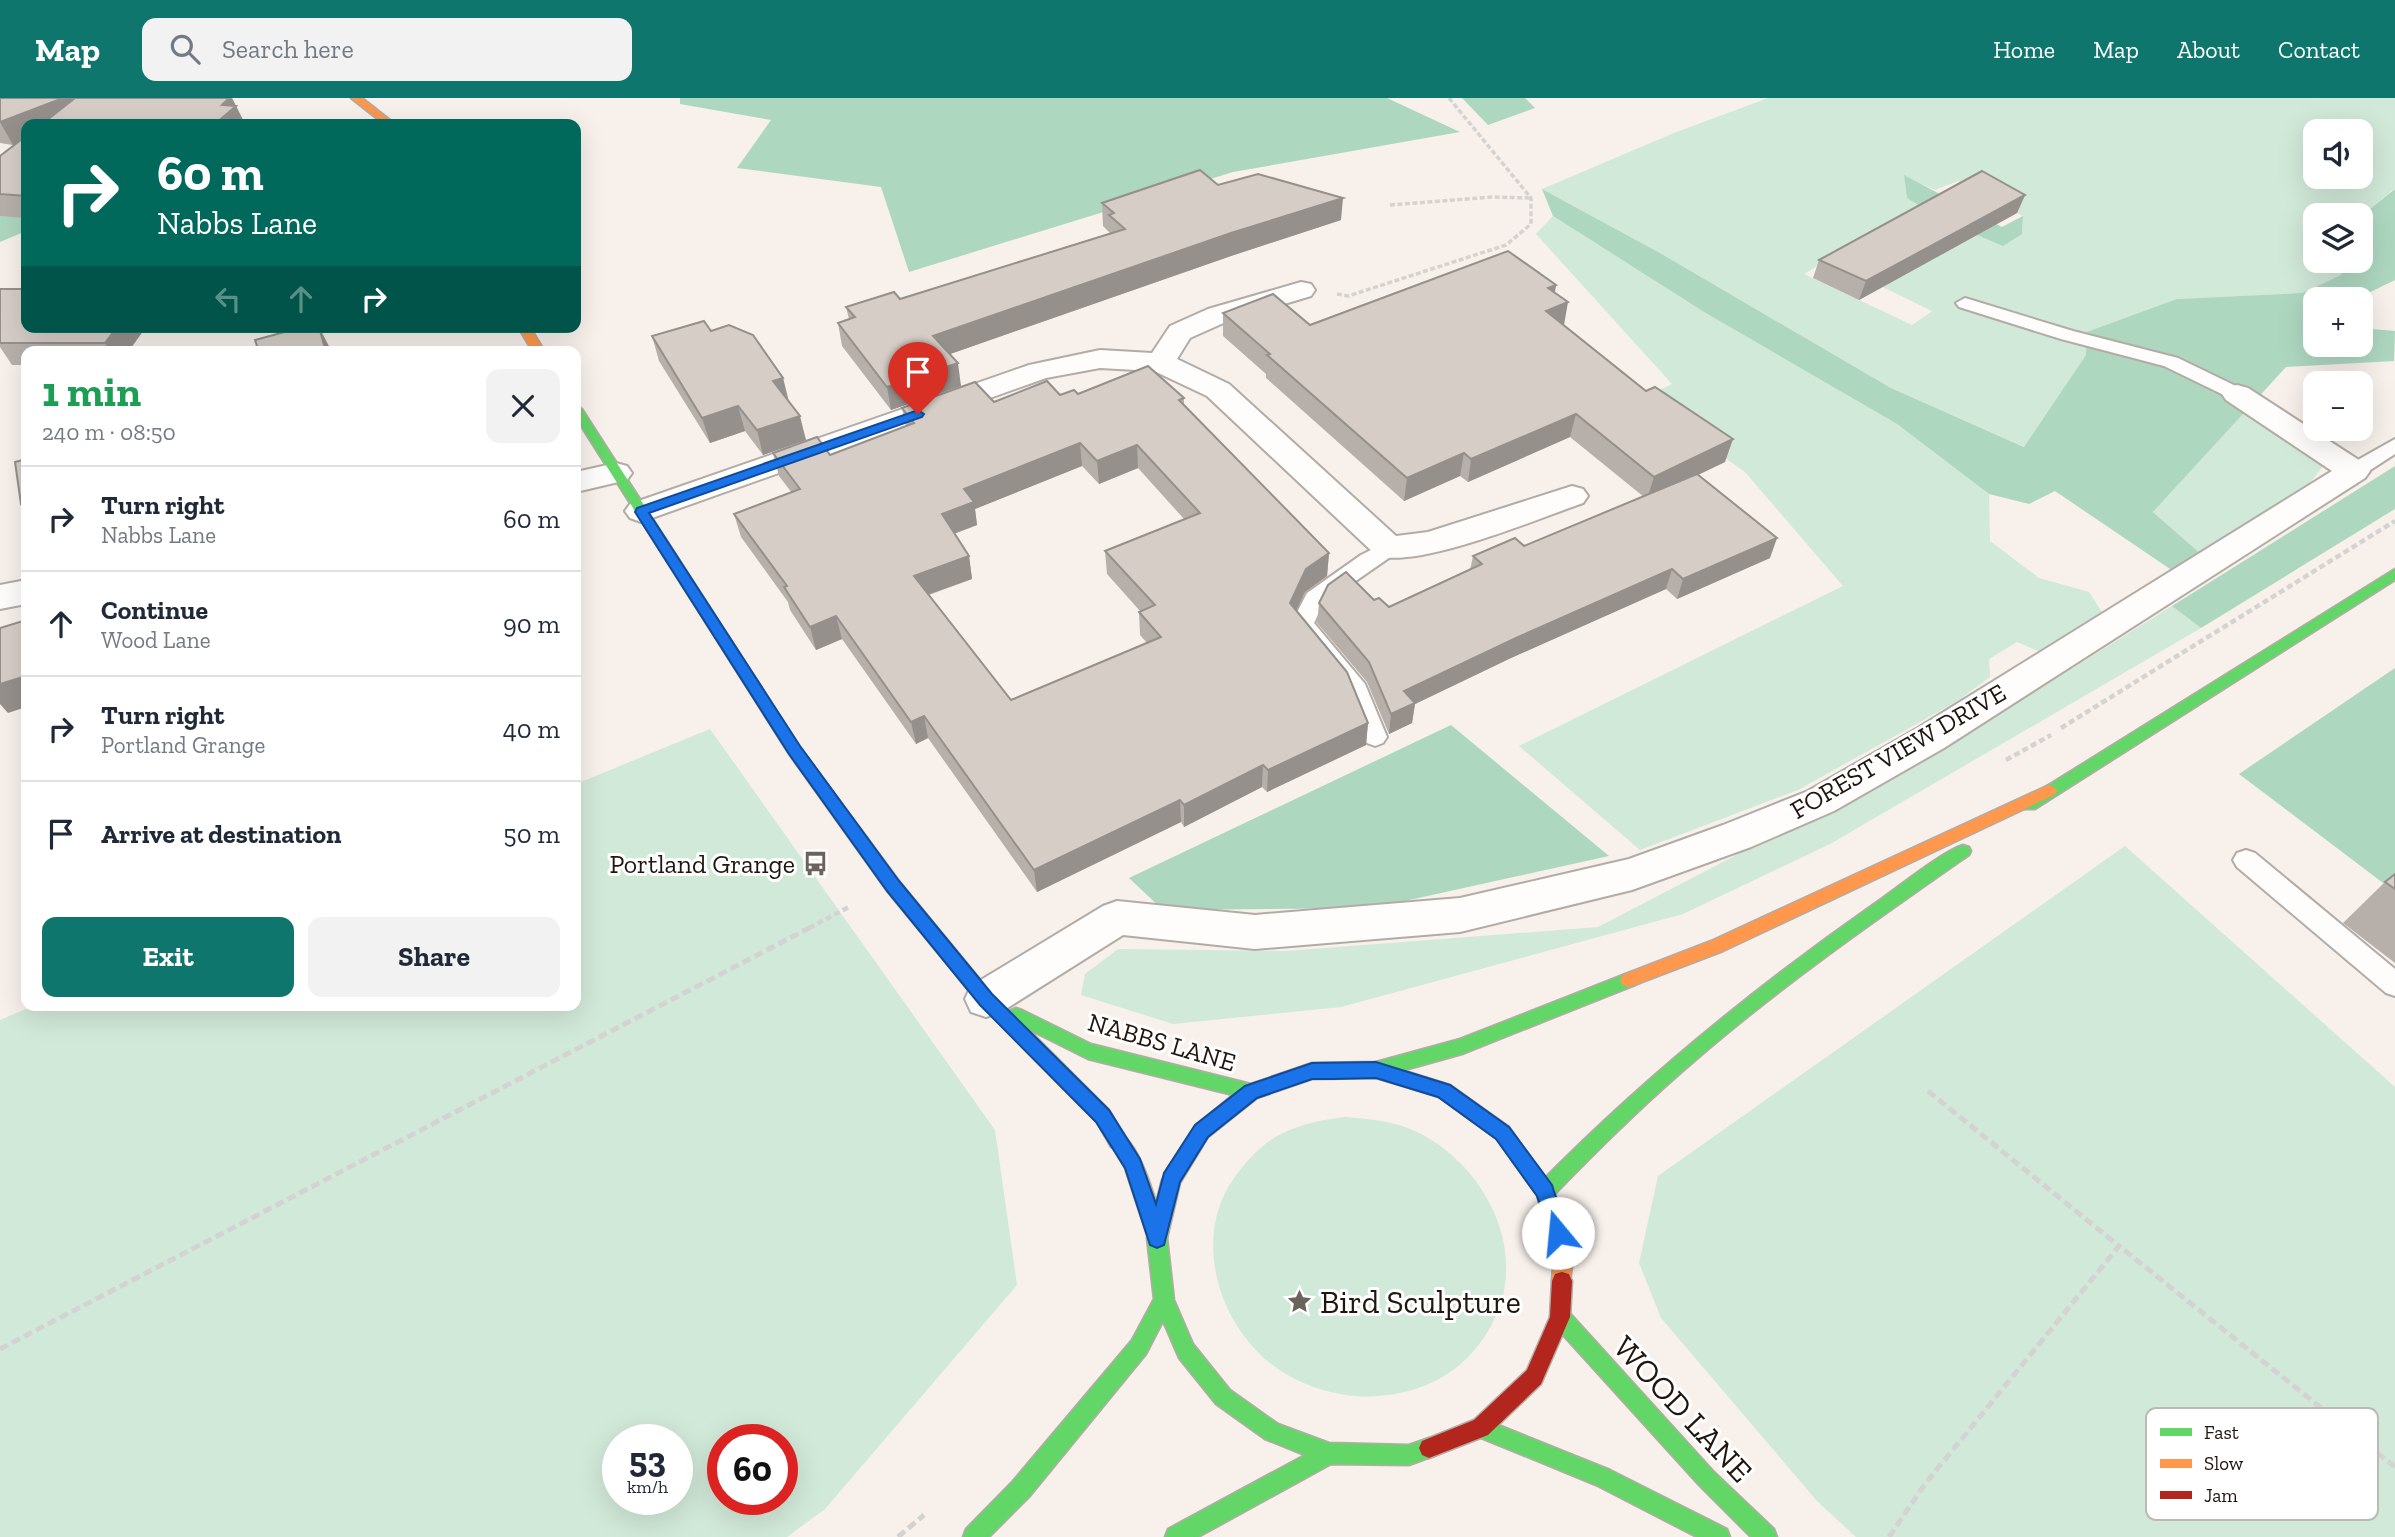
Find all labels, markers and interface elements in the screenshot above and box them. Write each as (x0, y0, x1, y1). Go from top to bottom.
search box (142, 18, 632, 81)
text: Map (35, 30, 100, 69)
icon: search (166, 30, 204, 68)
text: Search here (222, 33, 354, 65)
text: Home (1993, 35, 2055, 64)
text: Map (2093, 35, 2139, 64)
text: About (2177, 35, 2240, 64)
text: Contact (2278, 35, 2360, 64)
map controls (2303, 119, 2373, 441)
button: sound (2303, 119, 2373, 189)
text: 60 m (157, 144, 264, 203)
icon: right (42, 147, 133, 238)
button: layers (2303, 203, 2373, 273)
text: Nabbs Lane (157, 204, 317, 242)
icon: left (209, 280, 247, 318)
icon: ahead (282, 280, 320, 318)
icon: right (355, 280, 393, 318)
button: + (2303, 287, 2373, 357)
pin (888, 342, 948, 414)
icon: arrive (899, 353, 937, 391)
text: 1 min (42, 366, 141, 417)
button: close (486, 369, 560, 443)
button: − (2303, 371, 2373, 441)
text: 240 m · 08:50 (42, 418, 176, 446)
text: Turn right (101, 489, 224, 521)
icon: right (42, 500, 80, 538)
text: 60 m (503, 503, 560, 535)
text: Nabbs Lane (101, 521, 216, 549)
text: Continue (101, 594, 208, 626)
icon: ahead (42, 605, 80, 643)
text: 90 m (503, 608, 560, 640)
text: Wood Lane (101, 626, 211, 654)
street label: FOREST VIEW DRIVE (1785, 676, 2011, 826)
text: Turn right (101, 699, 224, 731)
icon: right (42, 710, 80, 748)
text: 40 m (503, 713, 560, 745)
text: Portland Grange (101, 731, 265, 759)
icon: arrive (42, 815, 80, 853)
text: Arrive at destination (101, 818, 341, 850)
text: 50 m (503, 818, 560, 850)
place label: Portland Grange (609, 848, 795, 880)
bus stop icon: Portland Grange (801, 850, 829, 878)
button: Exit (42, 917, 294, 997)
button: Share (308, 917, 560, 997)
street label: NABBS LANE (1084, 1006, 1240, 1078)
position arrow (1521, 1196, 1595, 1270)
place label: Bird Sculpture (1320, 1283, 1521, 1321)
place icon: Bird Sculpture (1286, 1288, 1314, 1316)
street label: WOOD LANE (1606, 1328, 1760, 1490)
legend (2146, 1408, 2378, 1520)
text: Fast (2204, 1421, 2239, 1444)
speed limit sign: 60 (707, 1424, 798, 1515)
text: 53 (629, 1439, 666, 1481)
text: Slow (2204, 1452, 2244, 1475)
text: km/h (627, 1476, 668, 1498)
text: Jam (2204, 1484, 2238, 1507)

